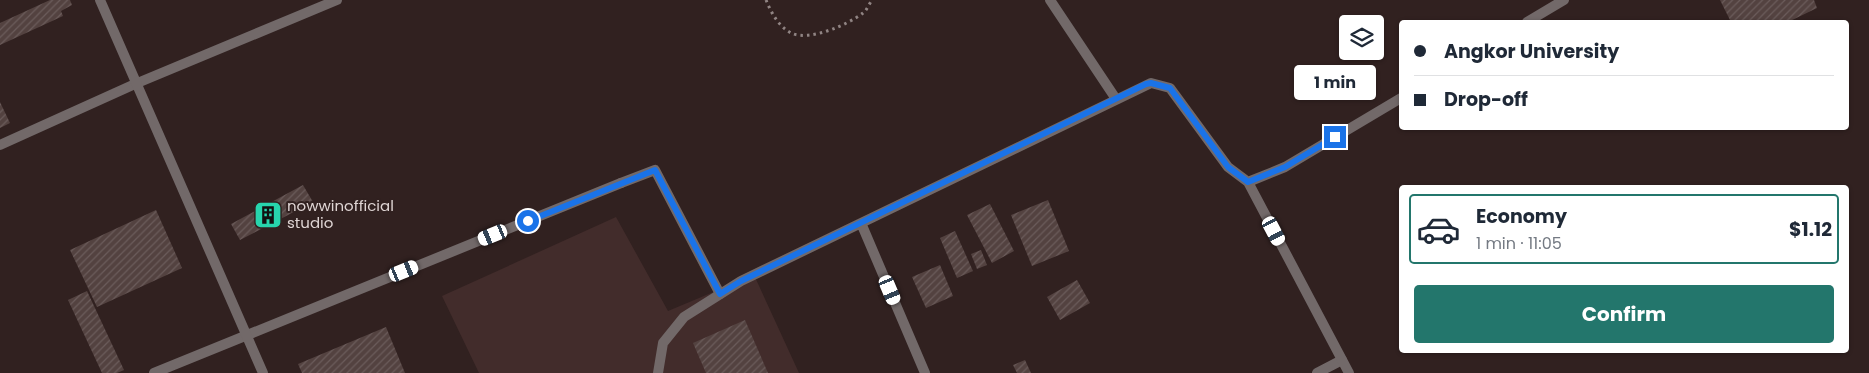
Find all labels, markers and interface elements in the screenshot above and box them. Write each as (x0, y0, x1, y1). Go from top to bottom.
map controls (1339, 15, 1384, 60)
button: layers (1339, 15, 1384, 60)
text: Angkor University (1444, 38, 1619, 65)
callout: 1 min (1294, 64, 1376, 100)
text: 1 min (1314, 71, 1356, 94)
text: Drop-off (1444, 86, 1528, 113)
route end (1324, 126, 1346, 148)
place label: nowwinofficial studio (287, 195, 394, 233)
building icon: nowwinofficial studio (253, 200, 283, 230)
text: Economy (1476, 203, 1567, 230)
icon: car (1416, 207, 1461, 252)
route start (517, 210, 539, 232)
car (1260, 214, 1287, 248)
text: $1.12 (1789, 216, 1832, 243)
car (476, 222, 509, 248)
text: 1 min · 11:05 (1476, 232, 1562, 255)
car (387, 258, 420, 284)
car (877, 273, 902, 307)
button: Confirm (1414, 285, 1834, 343)

